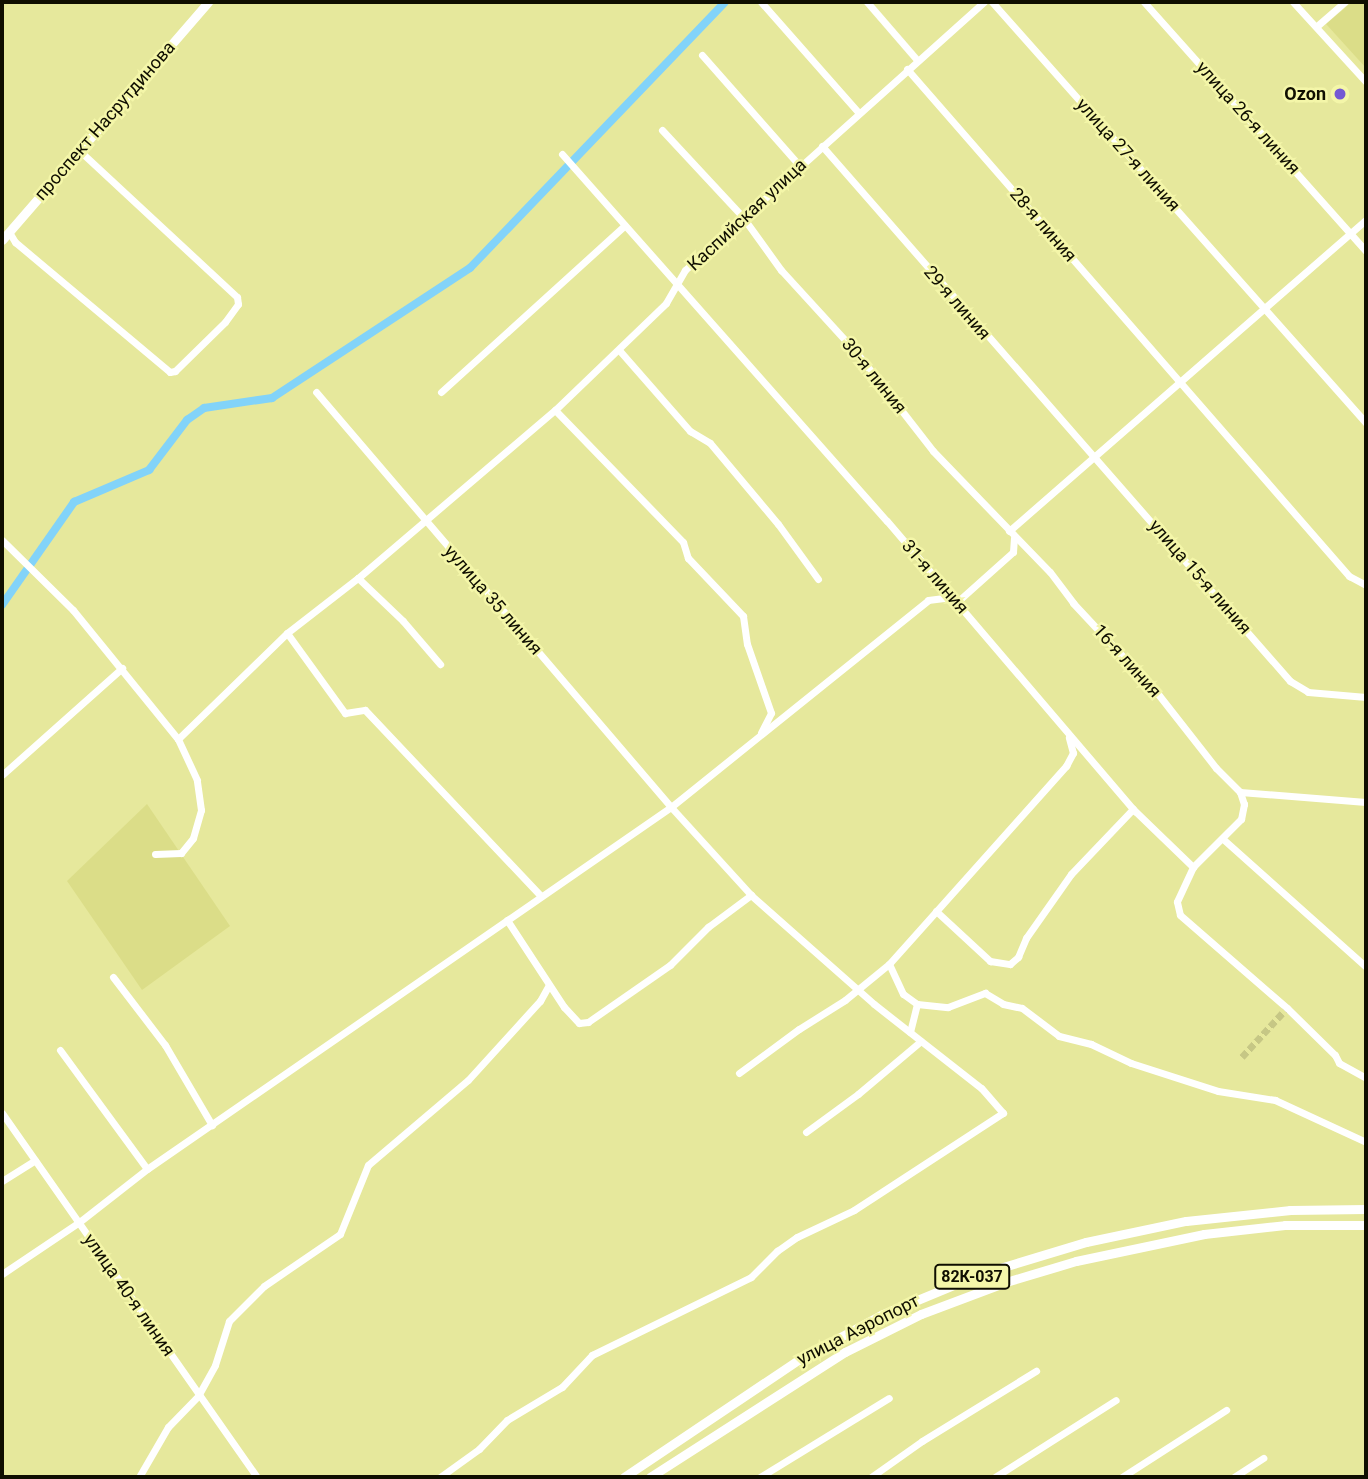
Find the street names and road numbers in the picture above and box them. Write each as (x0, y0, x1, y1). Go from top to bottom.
street label: проспект Насрутдинова (30, 37, 180, 205)
street label: улица 26-я линия (1192, 57, 1304, 179)
street label: улица 27-я линия (1072, 94, 1184, 216)
street label: Каспийская улица (683, 154, 811, 276)
street label: 28-я линия (1005, 184, 1081, 266)
street label: 29-я линия (919, 262, 995, 344)
street label: 30-я линия (837, 334, 911, 418)
street label: улица 15-я линия (1144, 515, 1256, 639)
street label: 31-я линия (897, 536, 973, 618)
street label: уулица 35 линия (439, 541, 547, 659)
street label: 16-я линия (1089, 620, 1165, 702)
street label: улица 40-я линия (79, 1229, 179, 1361)
road number: 82К-037 (934, 1264, 1010, 1289)
street label: улица Аэропорт (793, 1290, 923, 1370)

